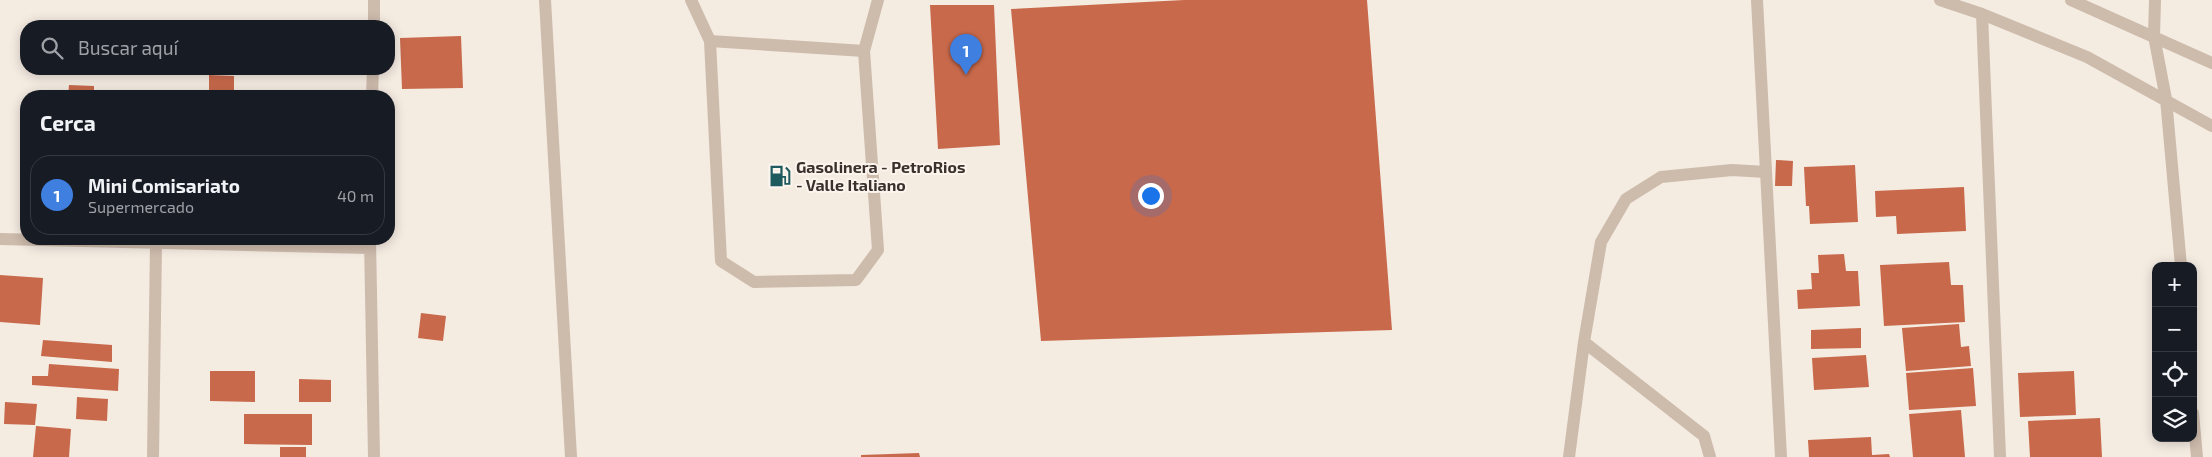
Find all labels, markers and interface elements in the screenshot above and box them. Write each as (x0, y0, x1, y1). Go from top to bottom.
search box (20, 20, 395, 75)
icon: search (38, 34, 66, 62)
pin: 1 (950, 34, 982, 75)
text: Buscar aquí (78, 36, 178, 59)
text: Cerca (40, 110, 96, 135)
place label: Gasolinera - PetroRios - Valle Italiano (796, 157, 965, 194)
fuel station icon: Gasolinera - PetroRios - Valle Italiano (767, 163, 793, 189)
text: Mini Comisariato (88, 174, 240, 197)
your location (1138, 183, 1164, 209)
text: 1 (54, 186, 60, 205)
text: 40 m (337, 186, 374, 205)
text: Supermercado (88, 197, 194, 216)
map controls (2152, 262, 2197, 442)
button: + (2152, 262, 2197, 307)
button: − (2152, 307, 2197, 352)
button: locate (2152, 352, 2197, 397)
button: layers (2152, 397, 2197, 442)

